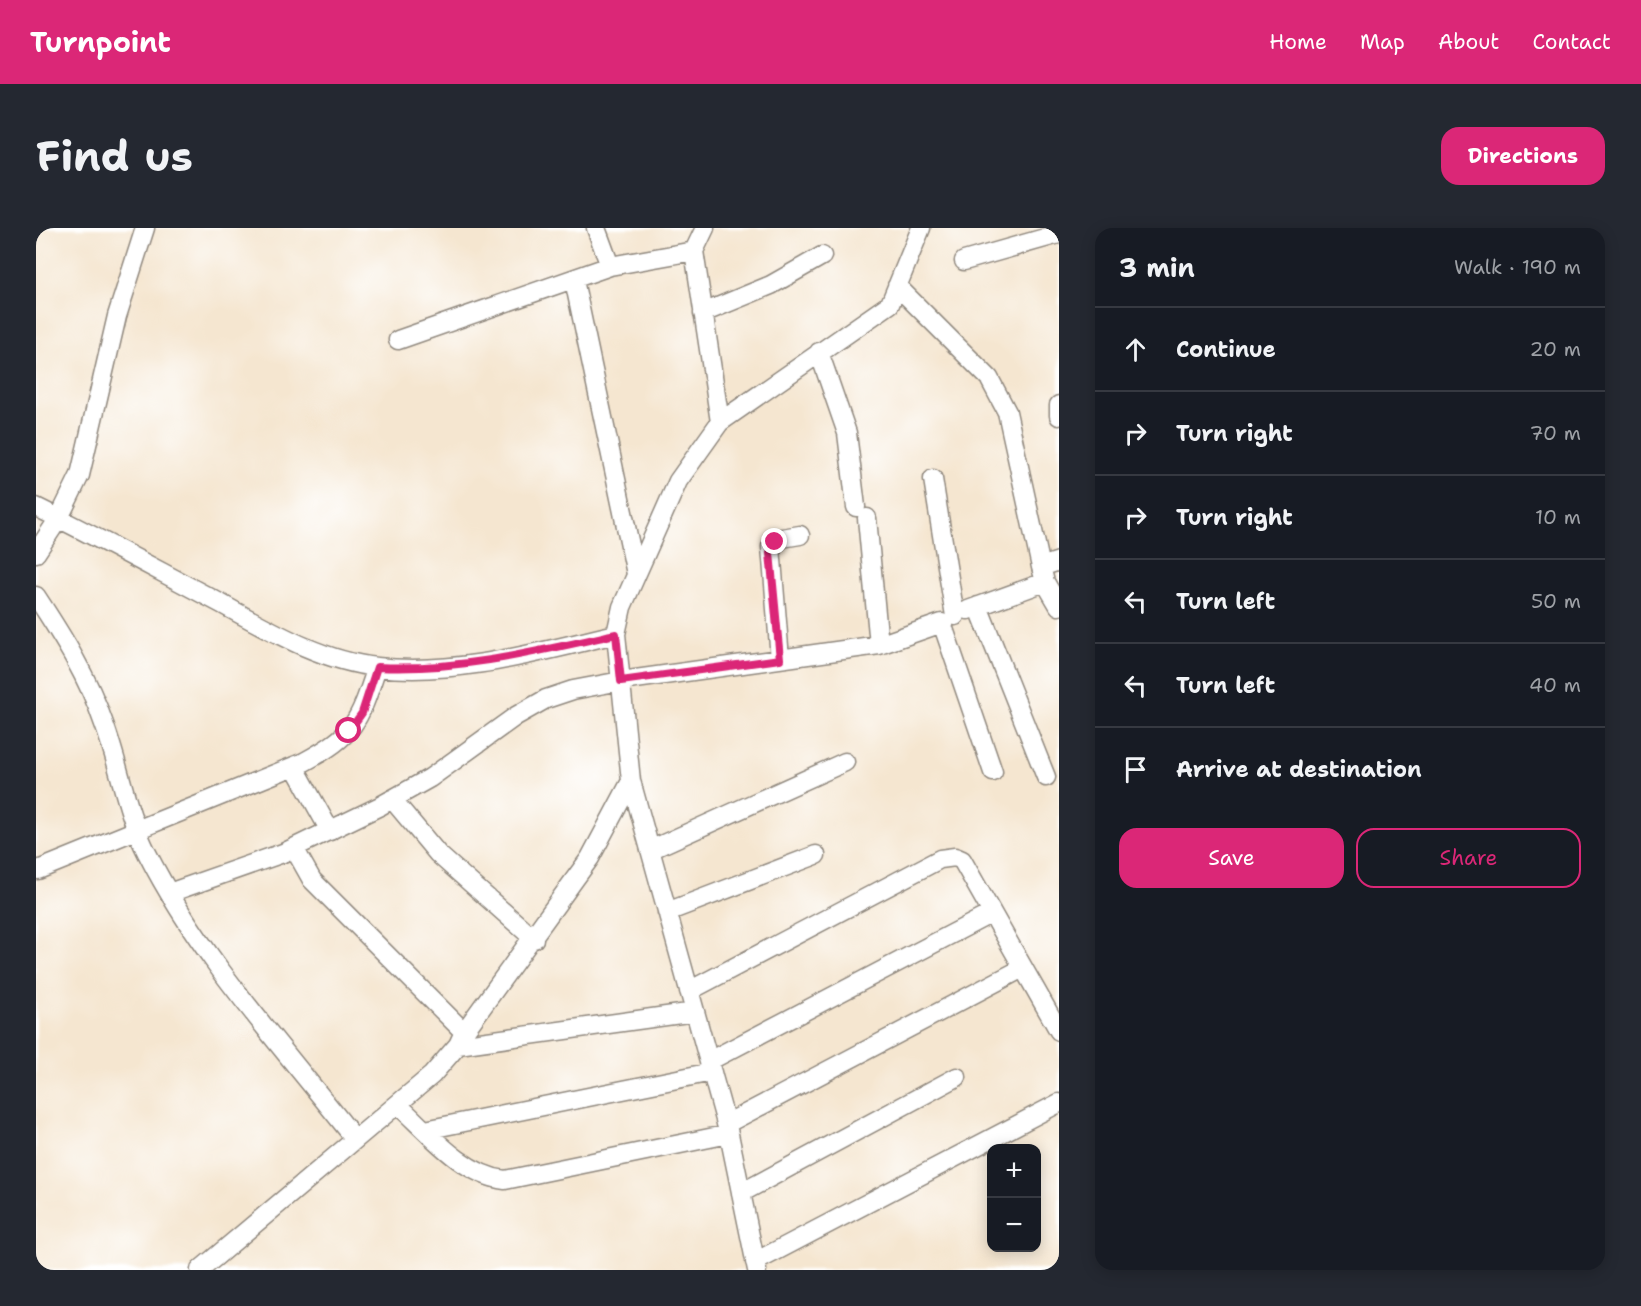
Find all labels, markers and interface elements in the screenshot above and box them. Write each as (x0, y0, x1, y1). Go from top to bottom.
text: Turnpoint (30, 23, 171, 61)
text: Home (1269, 28, 1327, 56)
text: Map (1360, 28, 1405, 56)
text: About (1438, 28, 1499, 56)
text: Contact (1532, 28, 1611, 56)
button: Directions (1441, 127, 1605, 185)
text: Find us (36, 128, 193, 184)
text: 3 min (1119, 250, 1195, 285)
text: Walk · 190 m (1454, 254, 1581, 280)
icon: ahead (1119, 333, 1152, 366)
text: Continue (1176, 335, 1276, 364)
text: 20 m (1530, 336, 1581, 362)
icon: right (1119, 417, 1152, 450)
text: Turn right (1176, 419, 1293, 448)
text: 70 m (1529, 420, 1581, 446)
icon: right (1119, 501, 1152, 534)
text: Turn right (1176, 503, 1293, 532)
text: 10 m (1535, 504, 1581, 530)
route end (761, 528, 787, 554)
icon: left (1119, 585, 1152, 618)
text: Turn left (1176, 587, 1275, 616)
text: 50 m (1531, 588, 1581, 614)
icon: left (1119, 669, 1152, 702)
text: Turn left (1176, 671, 1275, 700)
text: 40 m (1529, 672, 1581, 698)
route start (335, 717, 361, 743)
icon: arrive (1119, 753, 1152, 786)
text: Arrive at destination (1176, 755, 1422, 784)
button: Save (1119, 828, 1344, 888)
button: Share (1356, 828, 1581, 888)
map controls (987, 1144, 1041, 1252)
button: + (987, 1144, 1041, 1198)
button: − (987, 1198, 1041, 1252)

